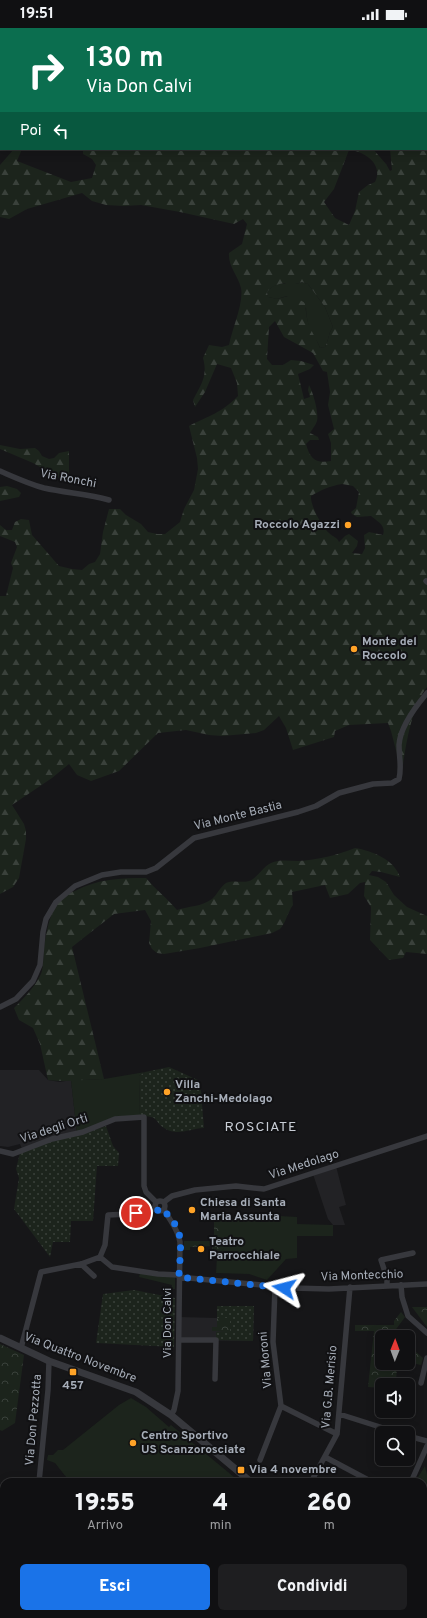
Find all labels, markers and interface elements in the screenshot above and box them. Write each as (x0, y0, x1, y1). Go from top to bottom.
text: 19:51 (20, 5, 54, 24)
text: 130 m (86, 41, 164, 77)
icon: right (20, 44, 72, 96)
text: Via Don Calvi (86, 76, 192, 99)
icon: left (50, 120, 72, 142)
text: Poi (20, 122, 42, 141)
street label: Via Ronchi (38, 466, 98, 492)
place label: Roccolo Agazzi (254, 517, 340, 533)
marker: Roccolo Agazzi (343, 520, 353, 530)
place label: Monte del Roccolo (362, 634, 417, 664)
marker: Monte del Roccolo (349, 644, 359, 654)
street label: Via Monte Bastia (192, 797, 284, 835)
place label: Villa Zanchi-Medolago (175, 1077, 273, 1107)
marker: Villa Zanchi-Medolago (162, 1087, 172, 1097)
street label: Via degli Orti (18, 1111, 90, 1147)
district label: ROSCIATE (225, 1119, 297, 1136)
street label: Via Medolago (267, 1146, 341, 1184)
place label: Chiesa di Santa Maria Assunta (200, 1195, 286, 1225)
pin (119, 1196, 153, 1230)
icon: arrive (125, 1202, 147, 1224)
marker: Chiesa di Santa Maria Assunta (187, 1205, 197, 1215)
place label: Teatro Parrocchiale (209, 1234, 280, 1264)
marker: Teatro Parrocchiale (196, 1244, 206, 1254)
position arrow (263, 1267, 305, 1309)
street label: Via Montecchio (320, 1267, 404, 1285)
street label: Via Don Calvi (160, 1288, 176, 1358)
street label: Via Quattro Novembre (21, 1329, 139, 1387)
north arrow (375, 1330, 415, 1370)
map controls (375, 1330, 415, 1466)
street label: Via Moroni (256, 1331, 276, 1389)
street label: Via G.B. Merisio (318, 1344, 342, 1429)
marker: 457 (68, 1367, 78, 1377)
street label: Via Don Pezzotta (22, 1374, 46, 1466)
place label: 457 (62, 1378, 84, 1394)
button: sound (375, 1378, 415, 1418)
button: search (375, 1426, 415, 1466)
place label: Centro Sportivo US Scanzorosciate (141, 1428, 246, 1458)
marker: Centro Sportivo US Scanzorosciate (128, 1438, 138, 1448)
place label: Via 4 novembre (249, 1462, 337, 1478)
marker: Via 4 novembre (236, 1465, 246, 1475)
text: 19:55 (75, 1489, 135, 1519)
text: 4 (213, 1489, 228, 1519)
text: 260 (306, 1489, 352, 1519)
text: Arrivo (87, 1518, 123, 1534)
text: min (210, 1518, 231, 1534)
text: m (324, 1518, 335, 1534)
button: Esci (20, 1564, 210, 1610)
button: Condividi (218, 1564, 407, 1610)

